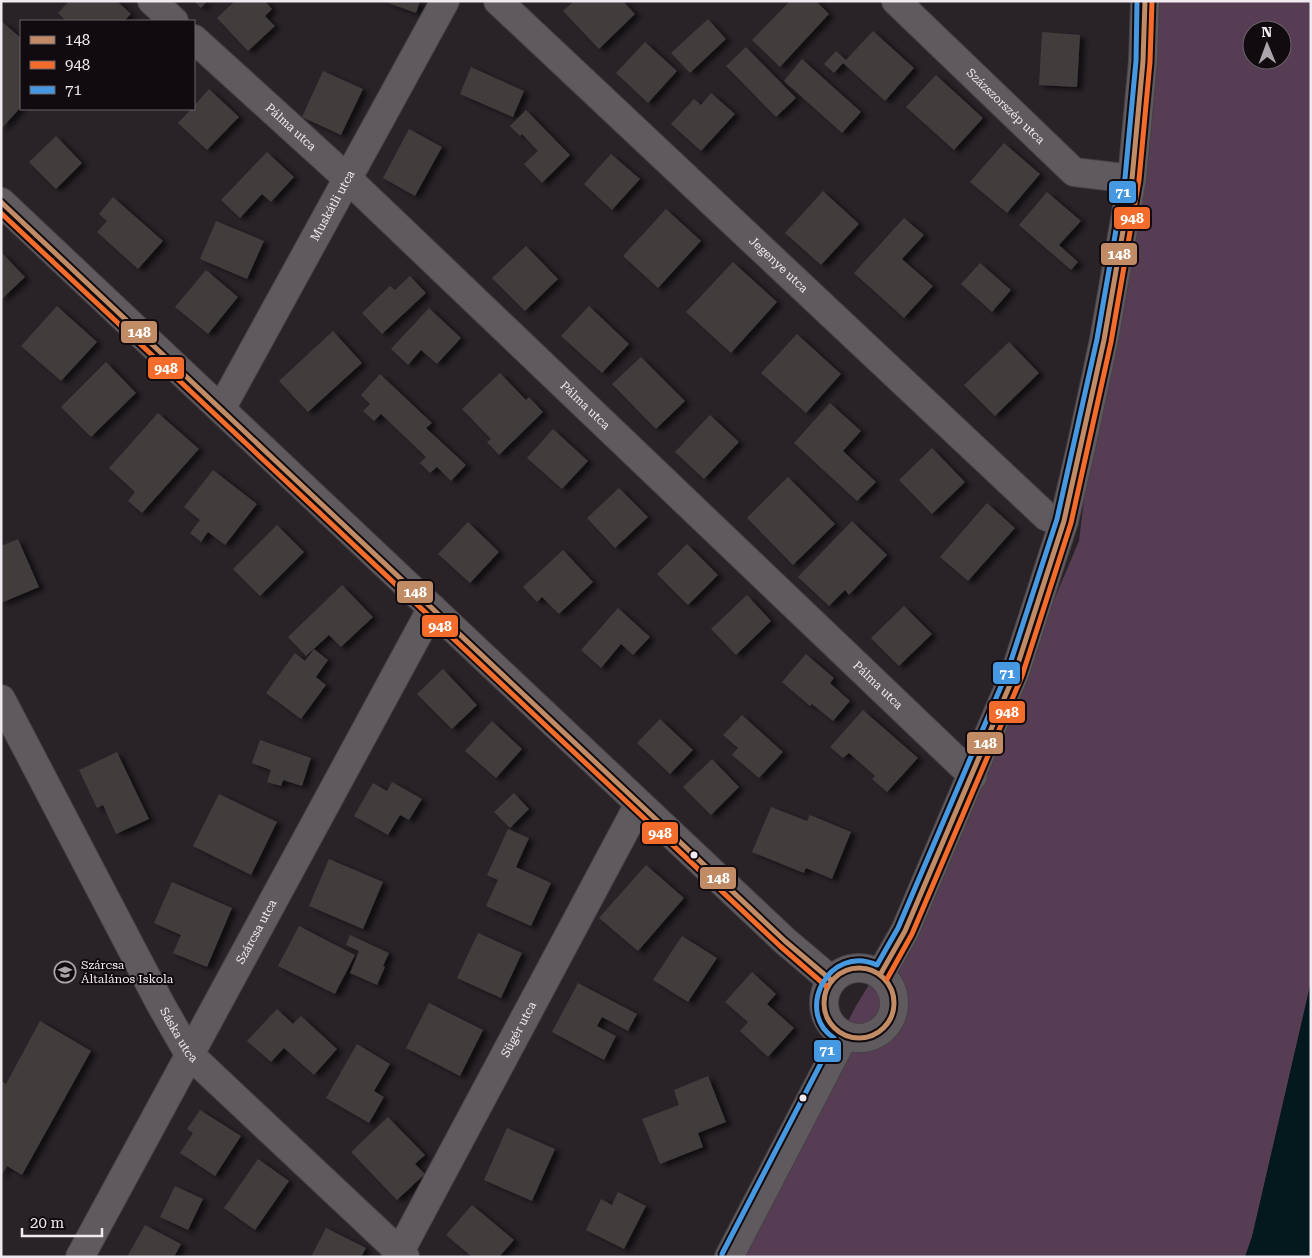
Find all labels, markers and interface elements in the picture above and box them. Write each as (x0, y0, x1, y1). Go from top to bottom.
legend (20, 20, 195, 110)
north arrow (1242, 20, 1292, 70)
text: N (1261, 24, 1273, 40)
text: 148 (65, 31, 90, 49)
text: 948 (65, 56, 90, 74)
street label: Százszorszép utca (964, 66, 1048, 147)
text: 71 (65, 81, 82, 99)
street label: Pálma utca (263, 101, 319, 154)
street label: Muskátli utca (308, 167, 358, 243)
line badge: 71 (1108, 180, 1137, 204)
text: 71 (1115, 184, 1131, 200)
line badge: 948 (1113, 206, 1151, 230)
text: 948 (1120, 210, 1144, 226)
street label: Jegenye utca (746, 234, 811, 296)
line badge: 148 (1100, 242, 1138, 266)
text: 148 (1107, 246, 1131, 262)
line badge: 148 (120, 320, 158, 344)
text: 148 (127, 324, 151, 340)
line badge: 948 (147, 356, 185, 380)
text: 948 (154, 360, 178, 376)
street label: Pálma utca (557, 379, 613, 433)
line badge: 148 (396, 580, 434, 604)
text: 148 (403, 584, 427, 600)
line badge: 948 (421, 614, 459, 638)
text: 948 (428, 618, 452, 634)
street label: Pálma utca (850, 658, 906, 712)
line badge: 71 (992, 661, 1021, 685)
text: 71 (999, 665, 1015, 681)
line badge: 948 (988, 700, 1026, 724)
text: 948 (995, 704, 1019, 720)
line badge: 148 (966, 731, 1004, 755)
text: 148 (973, 735, 997, 751)
line badge: 948 (641, 821, 679, 845)
text: 948 (648, 825, 672, 841)
unlabelled marker (689, 850, 699, 860)
line badge: 148 (699, 866, 737, 890)
text: 148 (706, 870, 730, 886)
street label: Szárcsa utca (233, 897, 280, 967)
place label: Szárcsa Általános Iskola (81, 958, 174, 986)
school or university icon: Szárcsa Általános Iskola (53, 960, 77, 984)
street label: Sügér utca (498, 999, 539, 1060)
street label: Sáska utca (157, 1005, 201, 1066)
line badge: 71 (813, 1039, 842, 1063)
text: 71 (819, 1042, 835, 1058)
unlabelled marker (798, 1093, 808, 1103)
scale bar (22, 1206, 102, 1238)
text: 20 m (30, 1214, 65, 1232)

